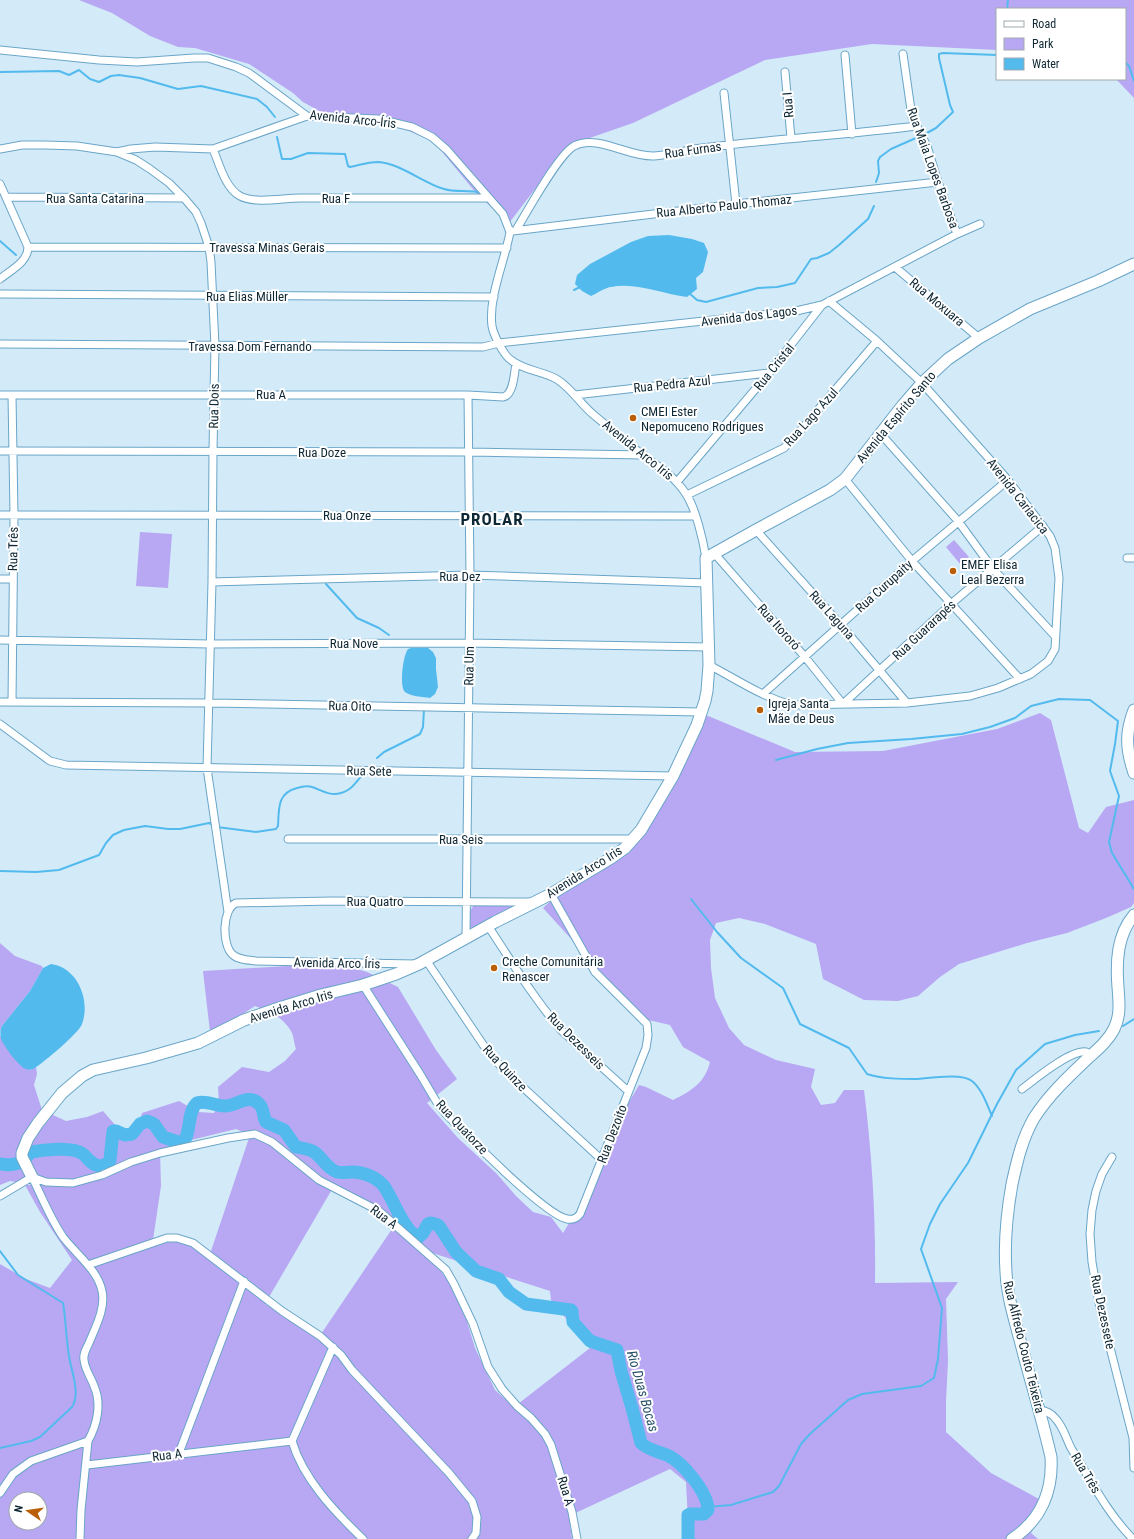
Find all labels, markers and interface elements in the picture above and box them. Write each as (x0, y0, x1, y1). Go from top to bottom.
legend (996, 8, 1126, 80)
text: Road (1032, 17, 1056, 31)
text: Park (1032, 37, 1054, 51)
text: Water (1032, 57, 1060, 71)
street label: Rua I (779, 92, 797, 118)
street label: Rua Maia Lopes Barbosa (904, 106, 962, 230)
street label: Avenida Arco-Íris (309, 107, 397, 131)
street label: Rua Furnas (664, 139, 722, 161)
street label: Rua Santa Catarina (46, 191, 144, 206)
street label: Rua F (322, 191, 350, 206)
street label: Rua Alberto Paulo Thomaz (656, 191, 793, 221)
street label: Travessa Minas Gerais (209, 240, 325, 255)
street label: Rua Moxuara (907, 275, 967, 329)
street label: Rua Elias Müller (206, 289, 288, 304)
street label: Avenida dos Lagos (700, 303, 798, 329)
street label: Travessa Dom Fernando (188, 339, 312, 354)
street label: Rua Cristal (751, 341, 797, 393)
street label: Avenida Espírito Santo (853, 368, 939, 466)
street label: Rua Pedra Azul (633, 372, 711, 396)
street label: Rua Dois (206, 383, 222, 429)
street label: Rua Lago Azul (781, 385, 841, 449)
street label: Rua A (256, 387, 286, 402)
place label: CMEI Ester Nepomuceno Rodrigues (641, 404, 764, 434)
marker: CMEI Ester Nepomuceno Rodrigues (628, 413, 638, 423)
street label: Avenida Arco Iris (600, 417, 676, 483)
street label: Rua Doze (298, 445, 346, 460)
street label: Avenida Cariacica (984, 455, 1052, 537)
street label: Rua Onze (323, 508, 371, 523)
district label: PROLAR (460, 509, 524, 529)
street label: Rua Três (5, 527, 21, 571)
street label: Rua Curupaity (853, 556, 916, 615)
place label: EMEF Elisa Leal Bezerra (961, 557, 1024, 587)
marker: EMEF Elisa Leal Bezerra (948, 566, 958, 576)
street label: Rua Dez (439, 569, 481, 584)
street label: Rua Laguna (806, 588, 858, 642)
street label: Rua Guararapés (889, 597, 959, 663)
street label: Rua Itororó (754, 601, 804, 653)
street label: Rua Nove (330, 636, 378, 651)
street label: Rua Um (461, 646, 477, 686)
place label: Igreja Santa Mãe de Deus (768, 696, 834, 726)
street label: Rua Oito (328, 698, 372, 714)
marker: Igreja Santa Mãe de Deus (755, 705, 765, 715)
street label: Rua Sete (346, 763, 392, 779)
street label: Rua Seis (439, 832, 483, 847)
street label: Avenida Arco Iris (543, 843, 625, 901)
street label: Rua Quatro (347, 894, 403, 909)
place label: Creche Comunitária Renascer (502, 954, 603, 984)
street label: Avenida Arco Íris (294, 955, 381, 971)
marker: Creche Comunitária Renascer (489, 963, 499, 973)
street label: Avenida Arco Iris (247, 986, 335, 1026)
street label: Rua Dezesseis (544, 1009, 608, 1073)
street label: Rua Quinze (480, 1042, 530, 1094)
street label: Rua Quatorze (433, 1097, 491, 1157)
street label: Rua Dezoito (594, 1103, 630, 1165)
street label: Rua A (368, 1202, 401, 1232)
street label: Rua Dezessete (1088, 1274, 1118, 1350)
street label: Rua Alfredo Couto Teixeira (1000, 1279, 1048, 1415)
water label: Rio Duas Bocas (624, 1349, 662, 1433)
street label: Rua A (151, 1446, 183, 1464)
street label: Rua Três (1068, 1450, 1104, 1496)
street label: Rua A (554, 1475, 578, 1508)
north arrow (8, 1491, 48, 1531)
text: N (12, 1504, 26, 1514)

